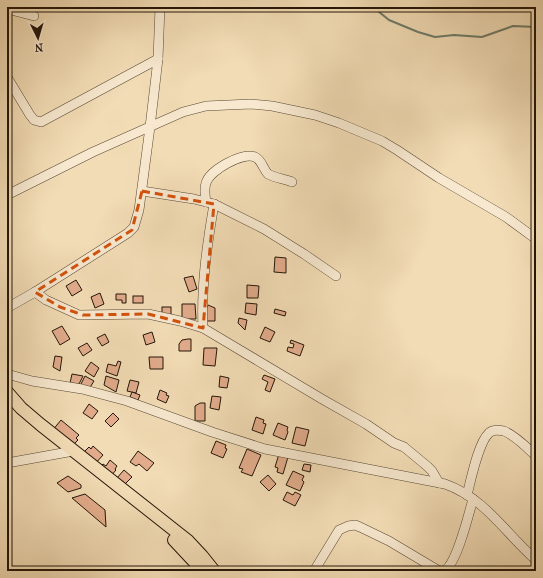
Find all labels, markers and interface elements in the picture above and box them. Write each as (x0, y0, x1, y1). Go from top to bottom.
north arrow (18, 18, 58, 58)
text: N (33, 41, 44, 54)

